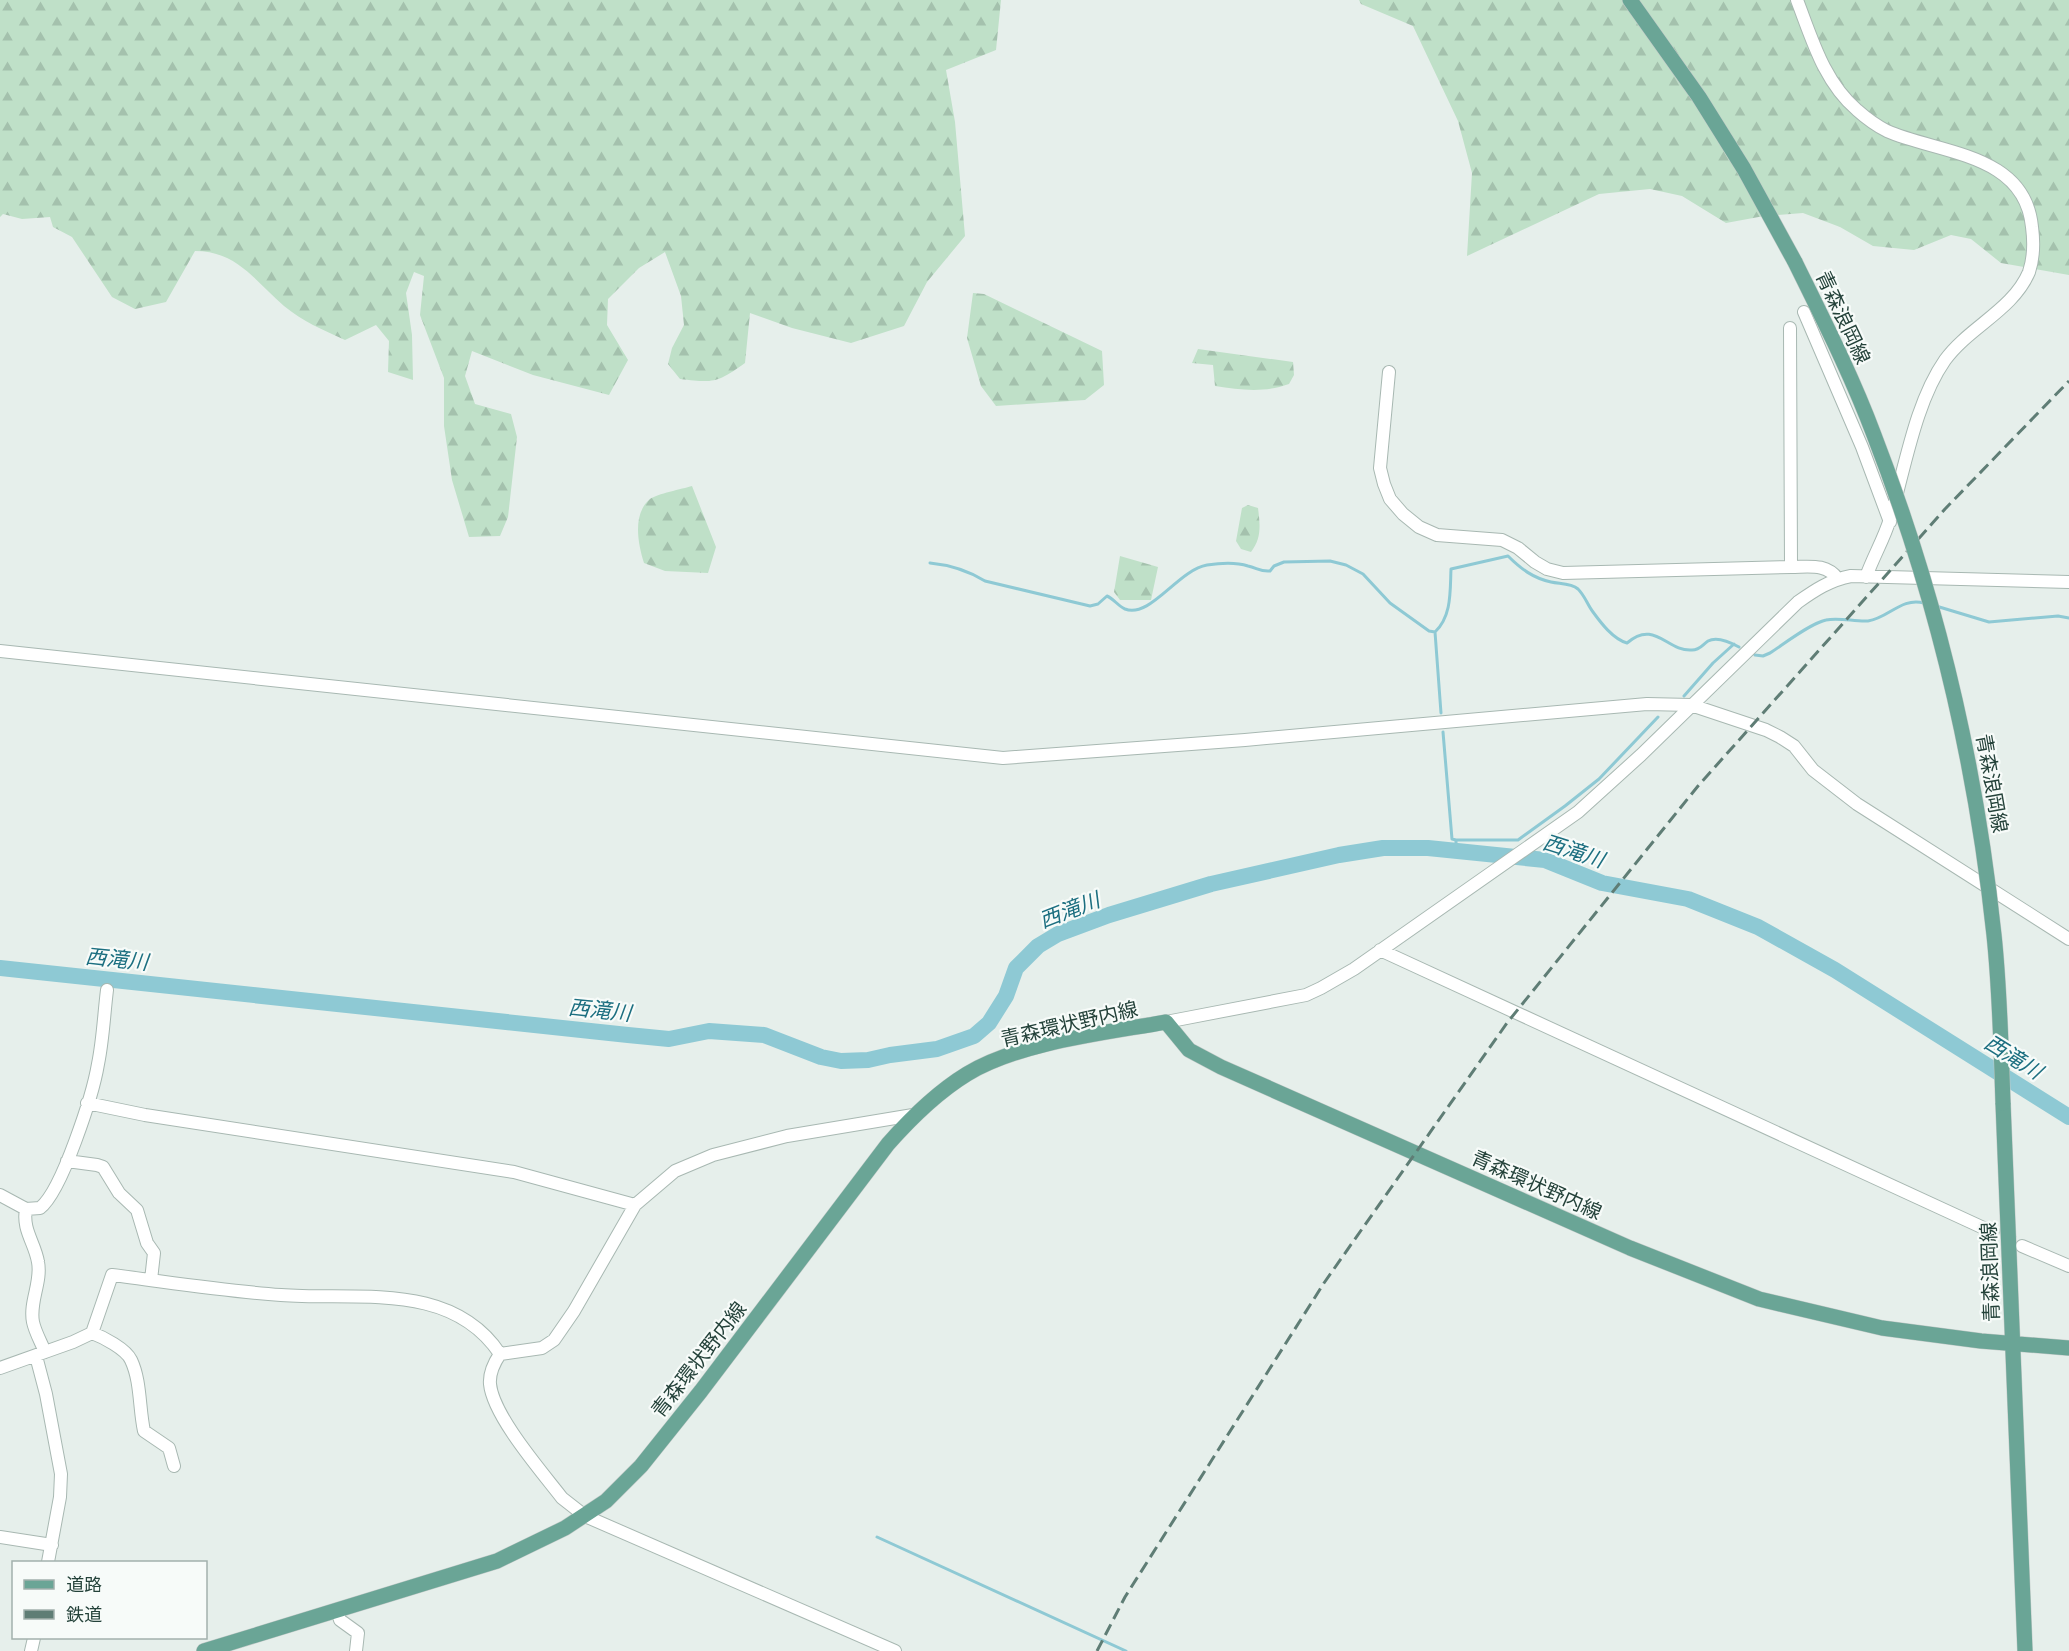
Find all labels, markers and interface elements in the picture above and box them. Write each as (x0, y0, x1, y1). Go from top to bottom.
street label: 青森浪岡線 (1812, 267, 1876, 367)
street label: 青森浪岡線 (1972, 732, 2014, 834)
water label: 西滝川 (1540, 828, 1610, 872)
water label: 西滝川 (1035, 885, 1105, 932)
water label: 西滝川 (84, 942, 152, 974)
water label: 西滝川 (567, 993, 635, 1025)
street label: 青森環状野内線 (998, 996, 1140, 1050)
water label: 西滝川 (1981, 1029, 2049, 1084)
street label: 青森環状野内線 (1468, 1145, 1606, 1223)
street label: 青森浪岡線 (1975, 1222, 2003, 1322)
street label: 青森環状野内線 (645, 1296, 751, 1422)
legend (12, 1561, 207, 1639)
text: 道路 (66, 1573, 102, 1595)
text: 鉄道 (66, 1603, 102, 1625)

